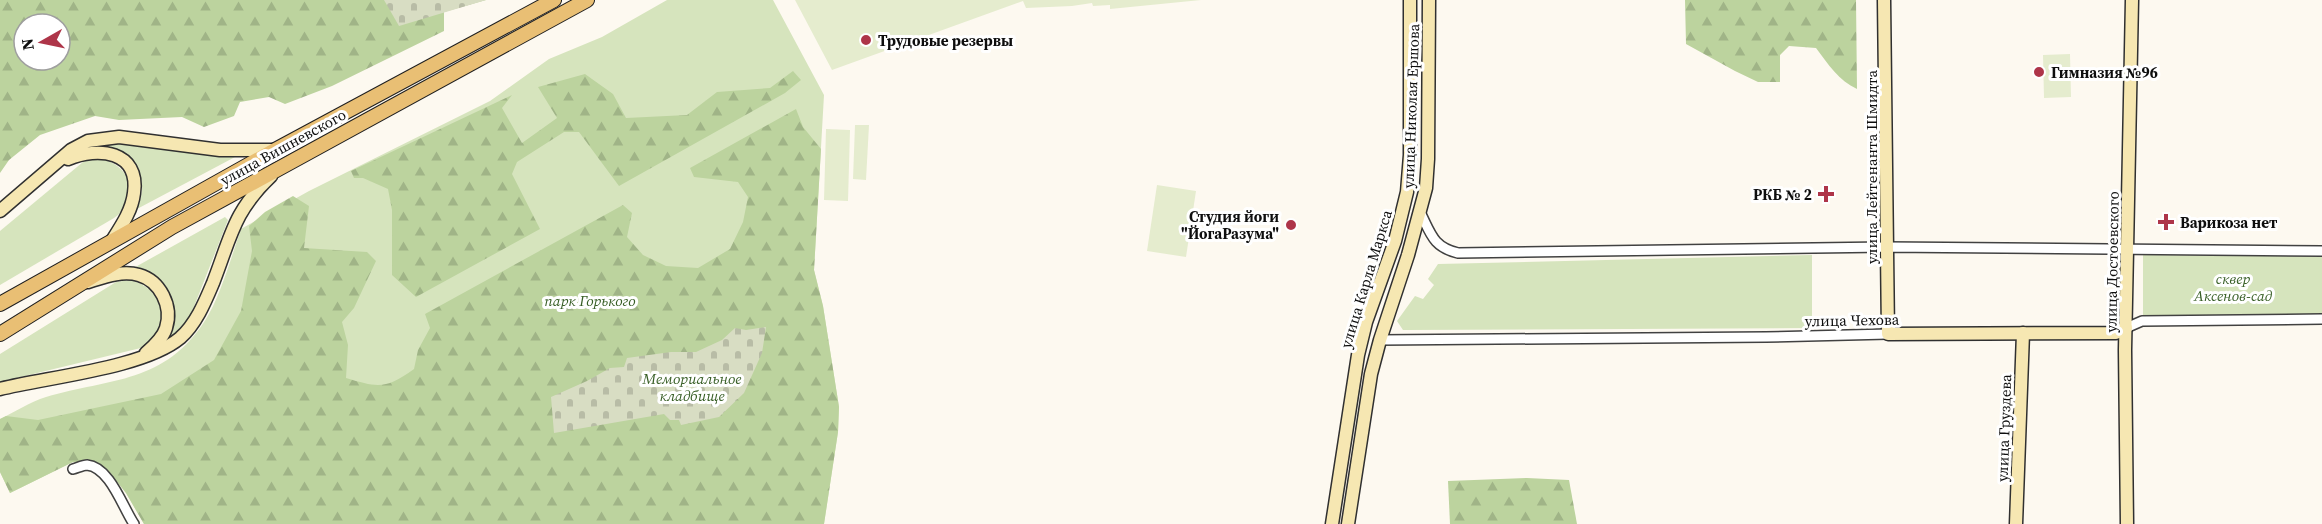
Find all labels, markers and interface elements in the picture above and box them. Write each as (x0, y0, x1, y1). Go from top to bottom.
north arrow (12, 12, 72, 72)
street label: улица Николая Ершова (1398, 23, 1424, 189)
place label: Трудовые резервы (878, 30, 1013, 51)
marker: Трудовые резервы (859, 33, 873, 47)
text: N (15, 37, 39, 52)
place label: Гимназия №96 (2051, 62, 2158, 83)
marker: Гимназия №96 (2032, 65, 2046, 79)
street label: улица Лейтенанта Шмидта (1861, 70, 1882, 264)
street label: улица Вишневского (216, 104, 350, 190)
place label: РКБ № 2 (1753, 184, 1812, 205)
marker: РКБ № 2 (1817, 185, 1835, 203)
street label: улица Достоевского (2100, 191, 2124, 333)
place label: Студия йоги "ЙогаРазума" (1181, 206, 1279, 244)
street label: улица Карла Маркса (1335, 207, 1397, 351)
place label: Варикоза нет (2180, 212, 2278, 233)
marker: Варикоза нет (2157, 213, 2175, 231)
marker: Студия йоги "ЙогаРазума" (1284, 218, 1298, 232)
park label: сквер Аксенов-сад (2193, 268, 2273, 306)
park label: парк Горького (544, 290, 636, 311)
street label: улица Чехова (1804, 309, 1900, 331)
park label: Мемориальное кладбище (642, 368, 741, 406)
street label: улица Груздева (1992, 373, 2016, 482)

